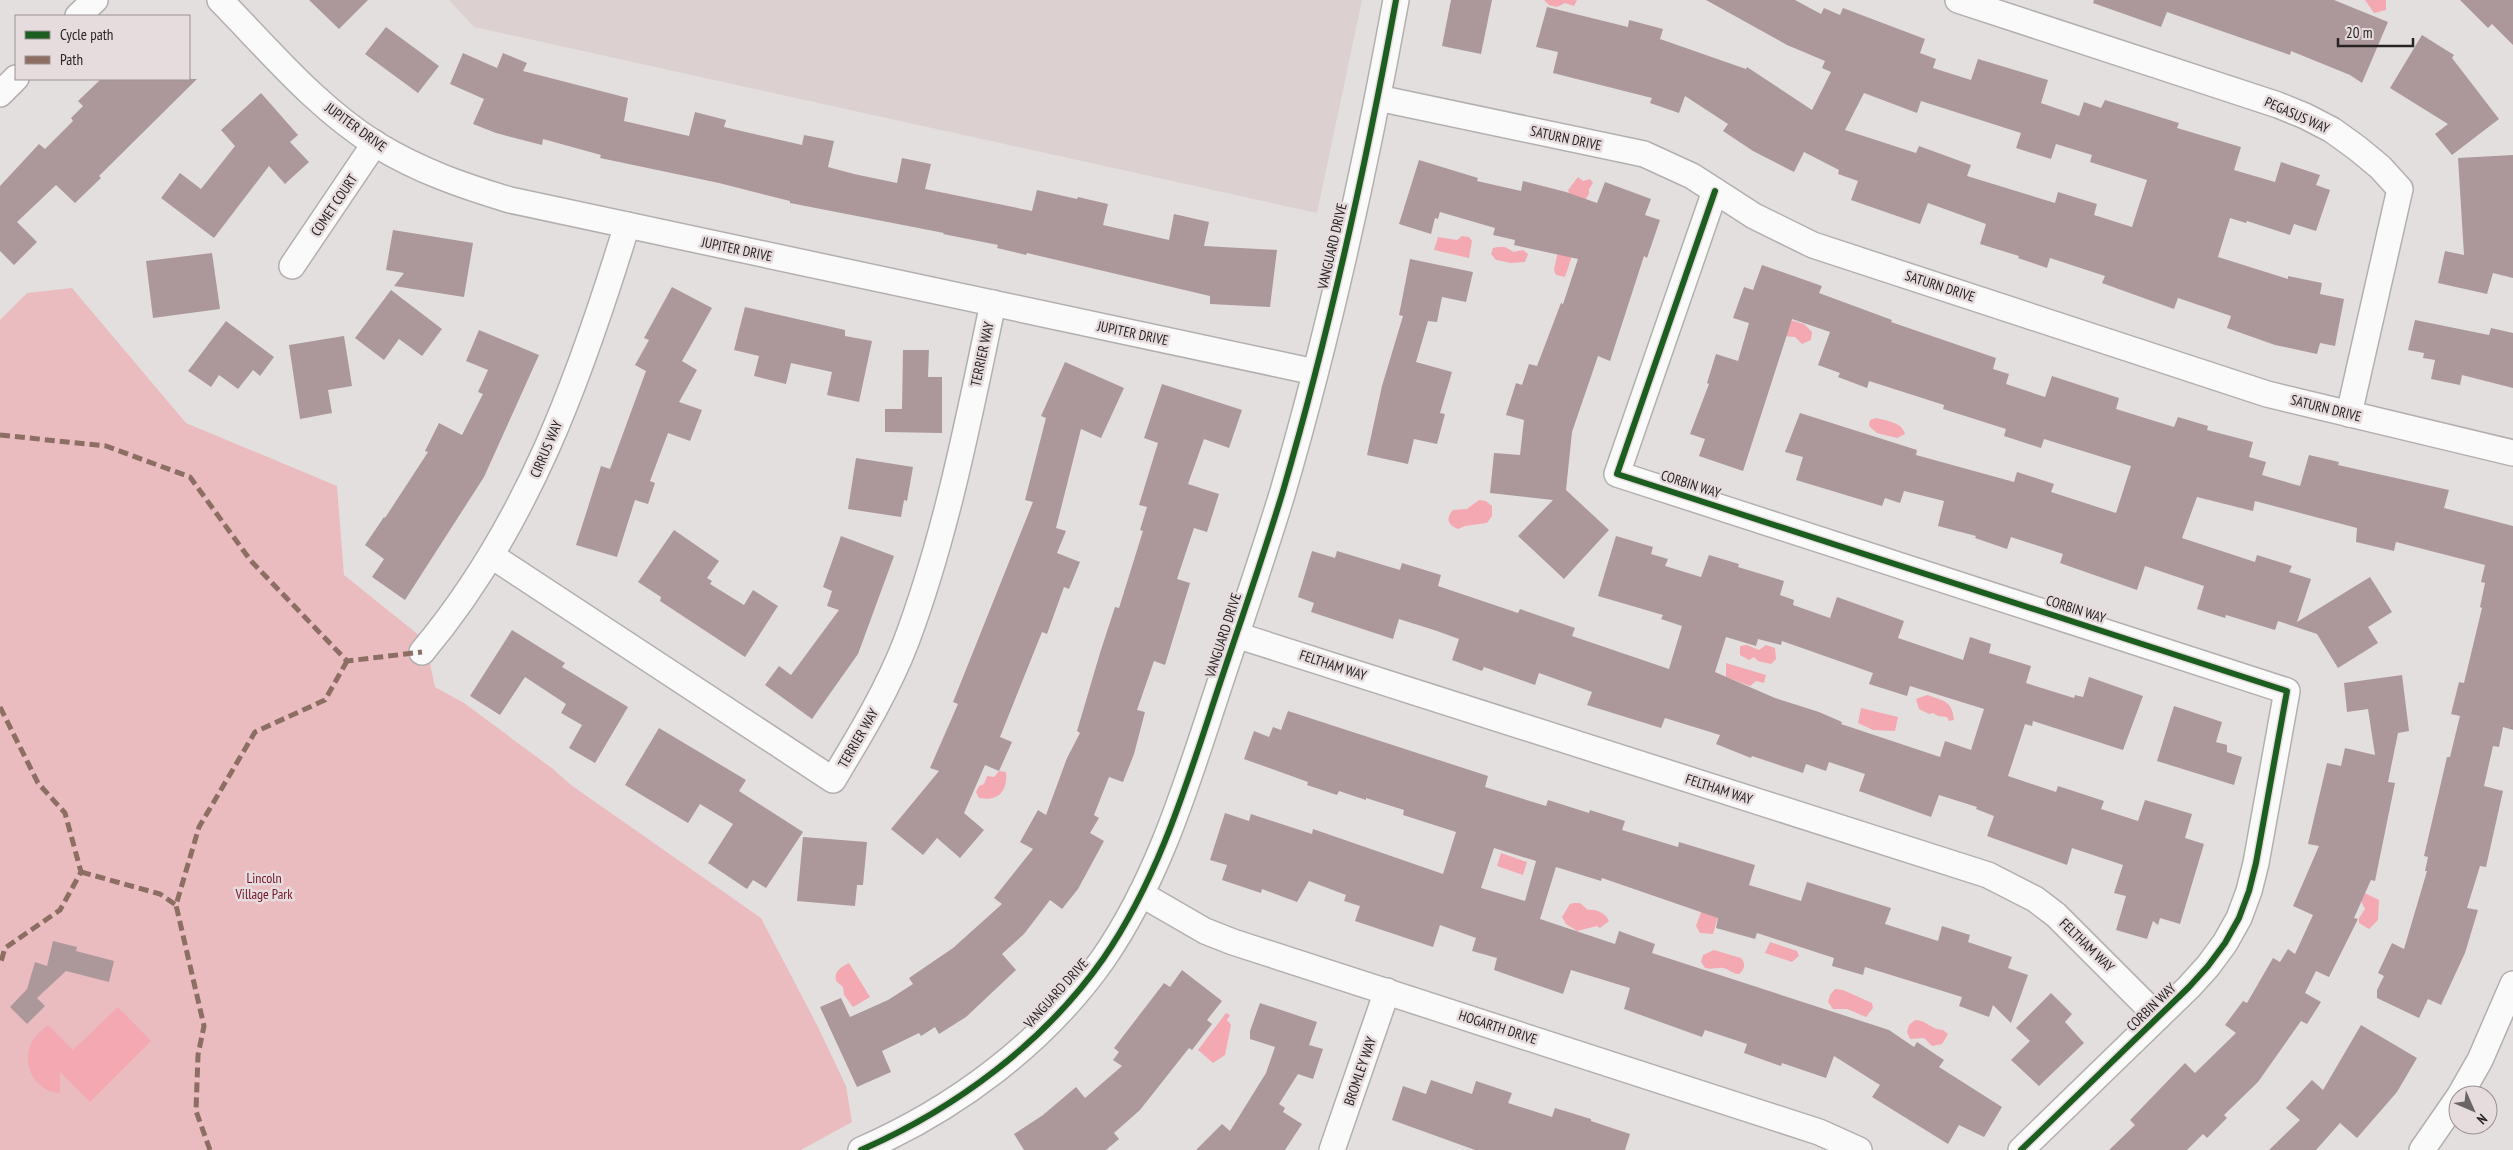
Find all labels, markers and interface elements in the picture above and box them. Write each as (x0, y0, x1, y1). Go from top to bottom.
legend (15, 15, 190, 80)
scale bar (2338, 15, 2413, 47)
text: 20 m (2346, 23, 2372, 42)
text: Cycle path (60, 25, 113, 44)
text: Path (60, 50, 83, 69)
street label: PEGASUS WAY (2262, 93, 2333, 138)
street label: JUPITER DRIVE (321, 98, 390, 155)
street label: SATURN DRIVE (1529, 122, 1603, 154)
street label: COMET COURT (307, 170, 362, 239)
street label: VANGUARD DRIVE (1313, 201, 1351, 292)
street label: JUPITER DRIVE (699, 233, 774, 265)
street label: SATURN DRIVE (1903, 266, 1977, 306)
street label: JUPITER DRIVE (1095, 317, 1170, 349)
street label: TERRIER WAY (966, 319, 998, 388)
street label: SATURN DRIVE (2289, 391, 2363, 425)
street label: CIRRUS WAY (526, 417, 566, 480)
street label: CORBIN WAY (1659, 466, 1724, 502)
street label: VANGUARD DRIVE (1201, 590, 1245, 680)
street label: CORBIN WAY (2044, 591, 2109, 627)
street label: FELTHAM WAY (1297, 646, 1369, 684)
street label: TERRIER WAY (834, 705, 883, 771)
street label: FELTHAM WAY (1683, 770, 1755, 808)
park label: Lincoln Village Park (234, 869, 293, 903)
street label: FELTHAM WAY (2056, 914, 2119, 976)
street label: VANGUARD DRIVE (1019, 954, 1092, 1032)
street label: CORBIN WAY (2122, 979, 2180, 1035)
street label: HOGARTH DRIVE (1457, 1006, 1539, 1048)
street label: BROMLEY WAY (1340, 1034, 1380, 1108)
north arrow (2448, 1085, 2498, 1135)
text: N (2473, 1110, 2491, 1128)

